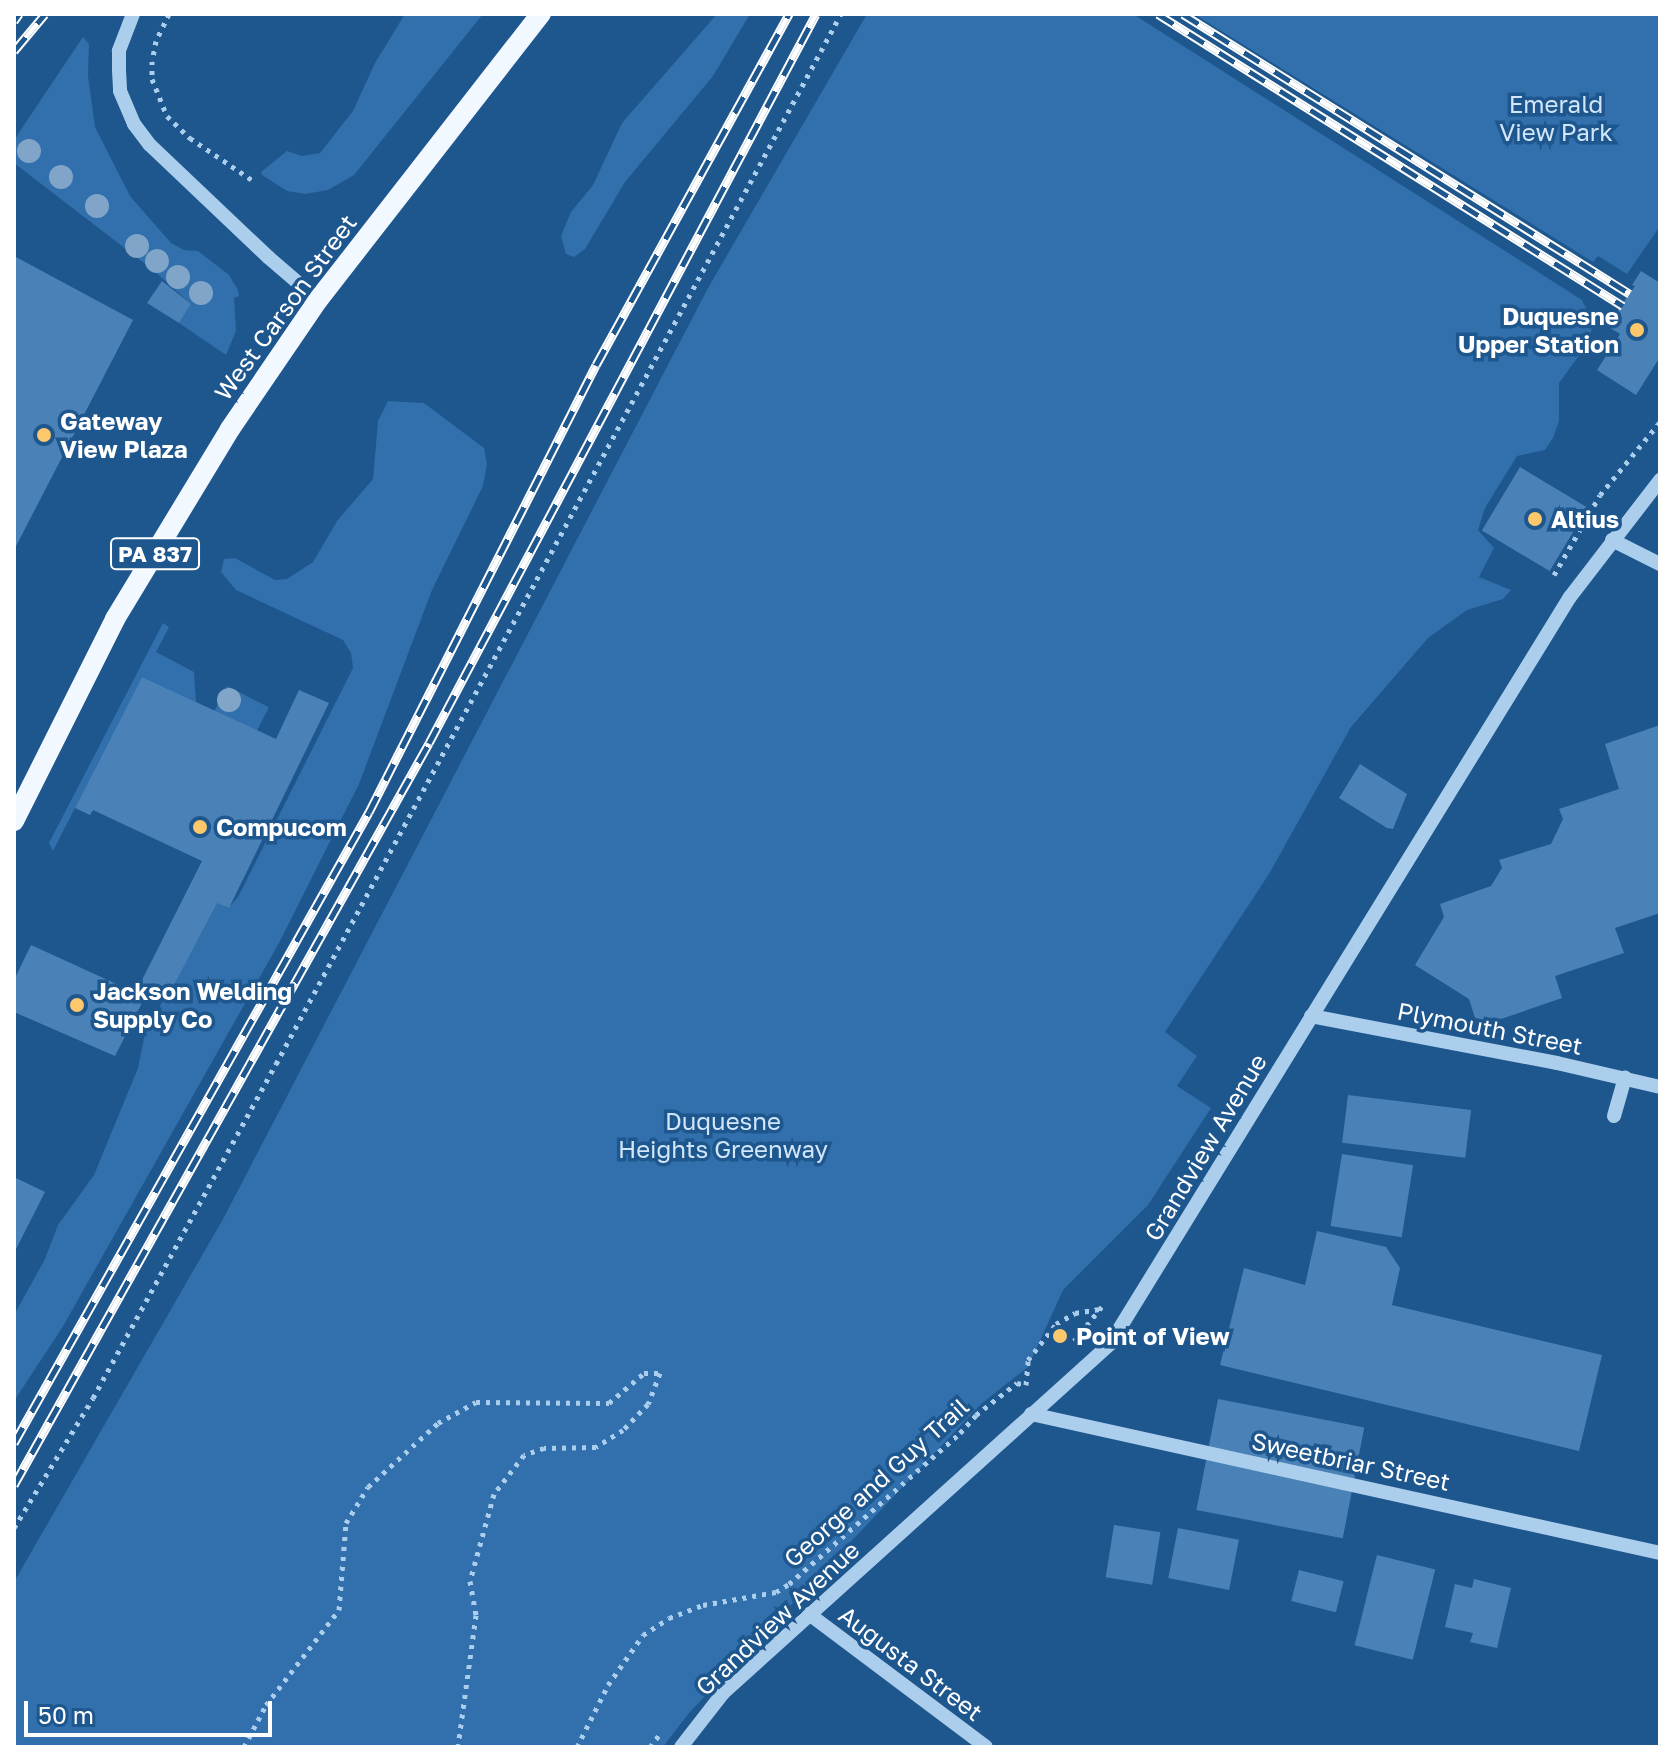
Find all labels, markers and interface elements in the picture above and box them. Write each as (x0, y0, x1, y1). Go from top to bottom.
park label: Emerald View Park (1499, 90, 1613, 146)
street label: West Carson Street (208, 209, 362, 405)
place label: Duquesne Upper Station (1458, 302, 1619, 358)
marker: Duquesne Upper Station (1626, 319, 1648, 341)
place label: Gateway View Plaza (60, 407, 188, 463)
marker: Gateway View Plaza (35, 426, 53, 444)
place label: Altius (1551, 505, 1619, 533)
marker: Altius (1526, 510, 1544, 528)
road number: PA 837 (109, 536, 201, 572)
place label: Compucom (216, 813, 347, 841)
marker: Compucom (191, 818, 209, 836)
place label: Jackson Welding Supply Co (93, 977, 292, 1033)
marker: Jackson Welding Supply Co (68, 996, 86, 1014)
street label: Plymouth Street (1395, 996, 1585, 1060)
street label: Grandview Avenue (1138, 1048, 1272, 1246)
park label: Duquesne Heights Greenway (618, 1107, 828, 1163)
place label: Point of View (1076, 1322, 1230, 1350)
marker: Point of View (1051, 1327, 1069, 1345)
street label: George and Guy Trail (778, 1392, 974, 1572)
street label: Sweetbriar Street (1249, 1426, 1453, 1496)
street label: Grandview Avenue (689, 1535, 865, 1701)
street label: Augusta Street (834, 1600, 988, 1726)
scale bar (28, 1685, 276, 1735)
text: 50 m (38, 1700, 94, 1729)

